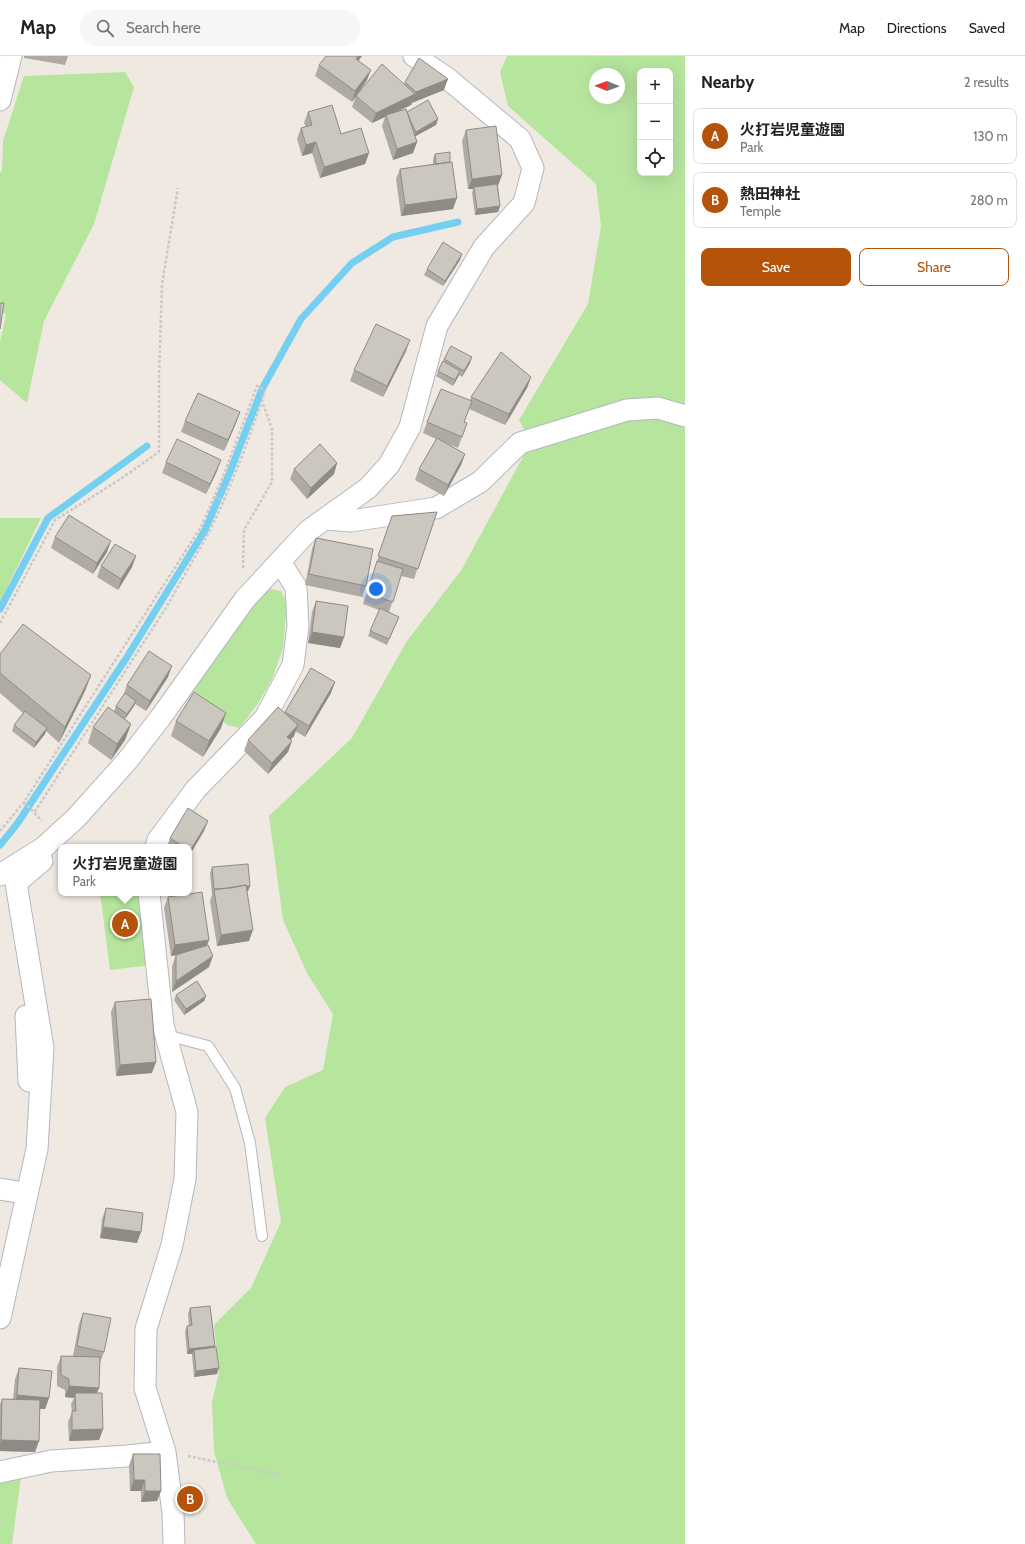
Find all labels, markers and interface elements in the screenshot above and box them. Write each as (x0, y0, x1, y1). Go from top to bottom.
search box (80, 10, 360, 46)
text: Map (20, 16, 56, 39)
icon: search (94, 17, 116, 39)
text: Search here (126, 19, 201, 37)
text: Map (839, 19, 865, 37)
text: Directions (887, 19, 947, 37)
text: Saved (969, 19, 1005, 37)
north arrow (589, 68, 625, 104)
map controls (637, 68, 673, 176)
button: + (637, 68, 673, 104)
text: Nearby (701, 72, 754, 92)
text: 2 results (964, 74, 1009, 90)
button: − (637, 104, 673, 140)
text: 火打岩児童遊園 (740, 121, 845, 139)
text: A (711, 128, 719, 144)
text: 130 m (973, 128, 1008, 144)
text: Park (740, 139, 763, 155)
button: locate (637, 140, 673, 176)
text: 熱田神社 (740, 185, 800, 203)
text: B (711, 192, 719, 208)
text: 280 m (970, 192, 1008, 208)
text: Temple (740, 203, 781, 219)
button: Save (701, 248, 851, 286)
button: Share (859, 248, 1009, 286)
your location (366, 579, 386, 599)
popup (58, 844, 192, 896)
text: 火打岩児童遊園 (72, 855, 178, 873)
text: Park (72, 873, 96, 889)
pin: A (112, 909, 138, 939)
pin: B (177, 1484, 203, 1514)

